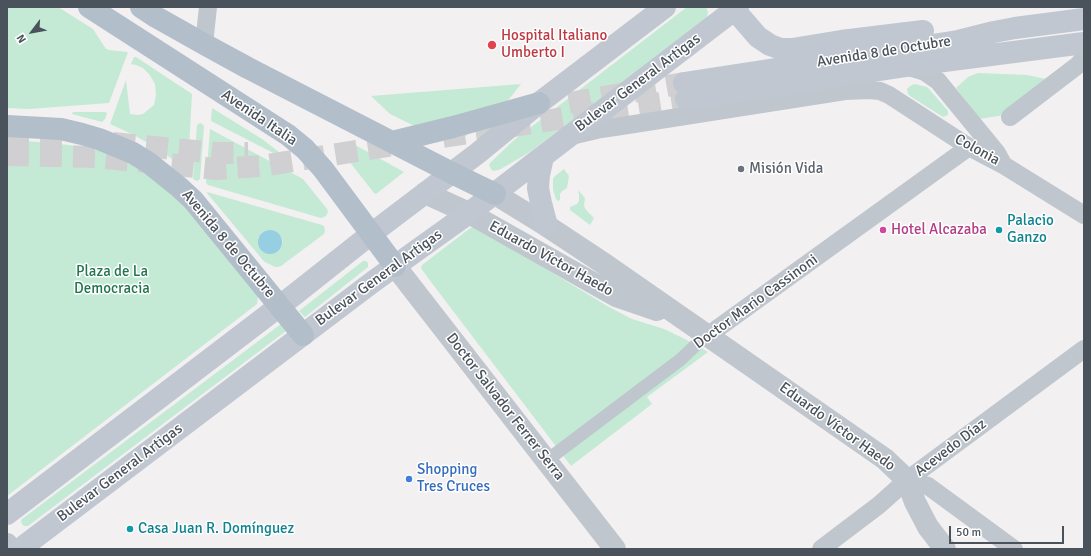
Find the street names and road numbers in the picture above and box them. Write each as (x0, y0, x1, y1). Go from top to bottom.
street label: Bulevar General Artigas (572, 30, 704, 136)
street label: Avenida 8 de Octubre (816, 33, 952, 71)
street label: Avenida Italia (218, 86, 300, 150)
street label: Colonia (951, 130, 1003, 170)
street label: Avenida 8 de Octubre (178, 186, 278, 302)
street label: Eduardo Víctor Haedo (486, 217, 616, 301)
street label: Bulevar General Artigas (312, 226, 446, 330)
street label: Doctor Mario Cassinoni (690, 251, 822, 353)
street label: Doctor Salvador Ferrer Serra (442, 330, 568, 484)
street label: Eduardo Víctor Haedo (776, 379, 898, 475)
street label: Acevedo Díaz (912, 415, 990, 481)
street label: Bulevar General Artigas (54, 420, 186, 526)

